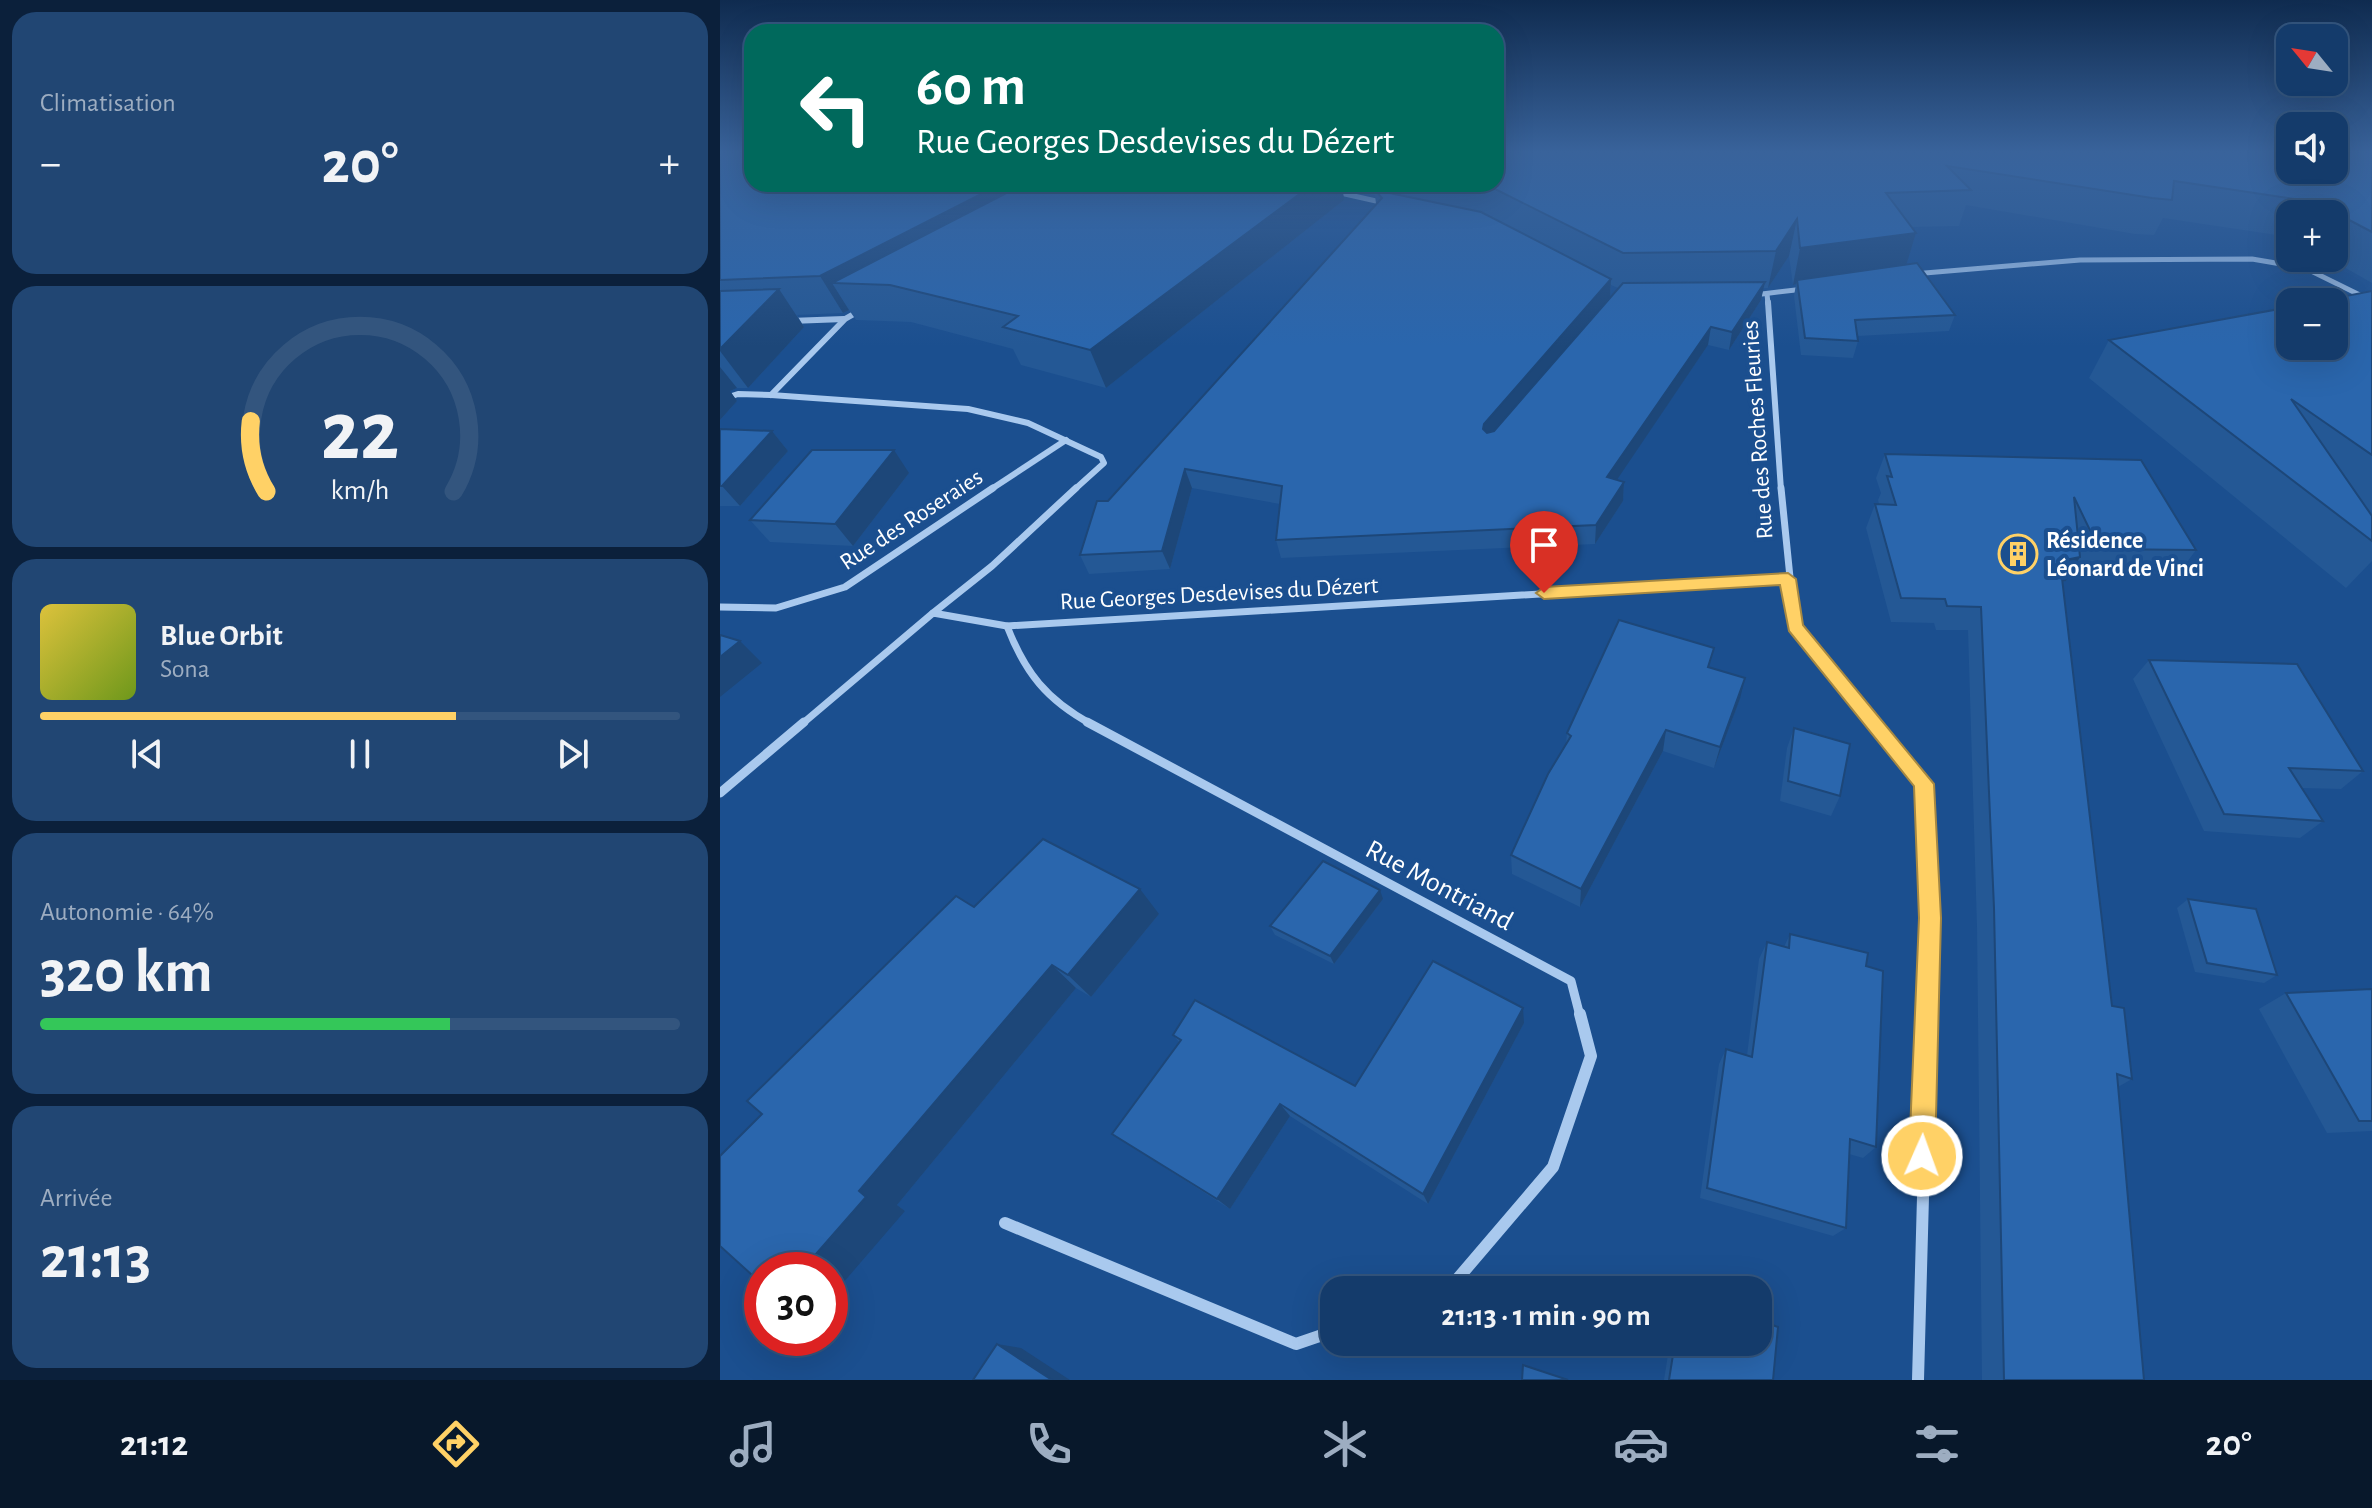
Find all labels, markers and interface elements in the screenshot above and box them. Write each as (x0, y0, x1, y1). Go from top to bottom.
north arrow (2276, 24, 2348, 96)
map controls (2276, 24, 2348, 360)
icon: left (784, 56, 888, 160)
text: 60 m (916, 59, 1026, 115)
text: Climatisation (40, 90, 176, 116)
button: sound (2276, 112, 2348, 184)
text: Rue Georges Desdevises du Dézert (916, 124, 1394, 160)
text: 20° (321, 134, 399, 194)
text: − (40, 142, 61, 186)
text: + (659, 142, 680, 186)
button: + (2276, 200, 2348, 272)
button: − (2276, 288, 2348, 360)
street label: Rue des Roches Fleuries (1738, 320, 1778, 540)
text: 22 (321, 391, 399, 475)
street label: Rue des Roseraies (836, 465, 987, 575)
text: km/h (331, 477, 389, 506)
pin (1510, 511, 1578, 593)
icon: arrive (1522, 523, 1566, 567)
place label: Résidence Léonard de Vinci (2046, 529, 2204, 581)
building icon: Résidence Léonard de Vinci (1997, 533, 2039, 575)
street label: Rue Georges Desdevises du Dézert (1059, 574, 1379, 614)
text: Blue Orbit (160, 621, 283, 651)
text: Sona (160, 656, 210, 682)
icon: previous (125, 732, 169, 776)
icon: pause (338, 732, 382, 776)
icon: next (551, 732, 595, 776)
street label: Rue Montriand (1361, 835, 1517, 936)
text: Autonomie · 64% (40, 899, 214, 925)
text: 320 km (40, 943, 213, 1003)
position arrow (1880, 1114, 1964, 1198)
text: Arrivée (40, 1185, 112, 1211)
text: 21:13 (40, 1229, 151, 1289)
speed limit sign: 30 (744, 1252, 848, 1356)
text: 21:13 · 1 min · 90 m (1441, 1301, 1651, 1331)
icon: directions (428, 1416, 484, 1472)
icon: music (725, 1416, 781, 1472)
icon: phone (1021, 1416, 1077, 1472)
icon: climate (1317, 1416, 1373, 1472)
icon: car (1613, 1416, 1669, 1472)
icon: filters (1909, 1416, 1965, 1472)
text: 21:12 (120, 1426, 188, 1462)
text: 20° (2206, 1426, 2252, 1462)

